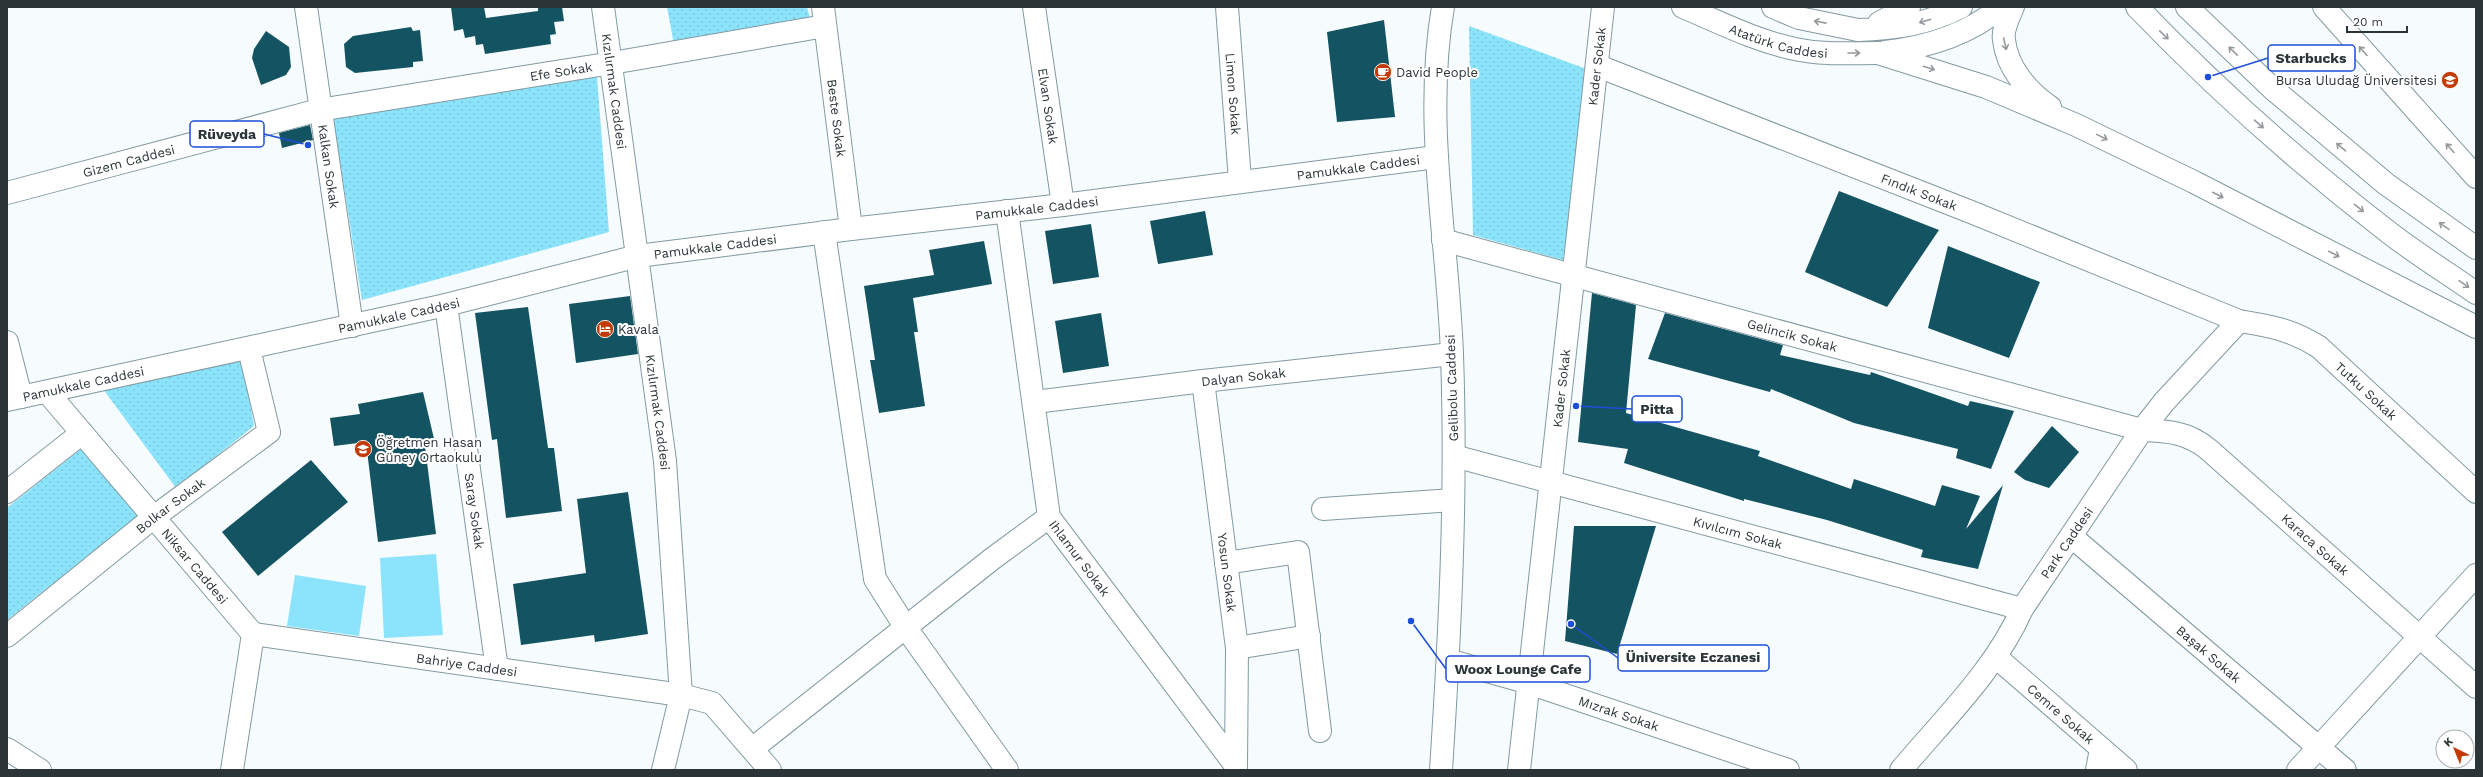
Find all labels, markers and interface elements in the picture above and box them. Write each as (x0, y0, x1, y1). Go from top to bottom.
scale bar (2347, 8, 2407, 34)
text: 20 m (2353, 15, 2383, 29)
one-way arrow (1814, 18, 1827, 26)
one-way arrow (1918, 18, 1931, 25)
street label: Atatürk Caddesi (1727, 20, 1828, 60)
street label: Kader Sokak (1585, 26, 1608, 106)
one-way arrow (2159, 30, 2169, 40)
street label: Kızılırmak Caddesi (599, 32, 630, 150)
one-way arrow (2002, 38, 2010, 51)
callout: Starbucks (2268, 45, 2355, 71)
one-way arrow (2228, 46, 2238, 56)
one-way arrow (2358, 46, 2368, 56)
one-way arrow (1847, 49, 1860, 57)
text: Starbucks (2276, 50, 2347, 66)
street label: Limon Sokak (1223, 52, 1244, 136)
street label: Efe Sokak (529, 59, 594, 84)
cafe icon: David People (1373, 62, 1393, 82)
place label: David People (1396, 65, 1478, 80)
one-way arrow (1922, 65, 1935, 72)
street label: Elvan Sokak (1036, 67, 1062, 146)
school or university icon: Bursa Uludağ Üniversitesi (2440, 70, 2460, 90)
place label: Bursa Uludağ Üniversitesi (2276, 73, 2437, 88)
street label: Beste Sokak (825, 78, 849, 159)
one-way arrow (2254, 119, 2265, 128)
callout: Rüveyda (190, 121, 264, 147)
street label: Kalkan Sokak (315, 123, 343, 210)
text: Rüveyda (198, 126, 257, 142)
one-way arrow (2095, 134, 2107, 141)
street label: Gizem Caddesi (81, 141, 176, 180)
one-way arrow (2336, 142, 2346, 151)
one-way arrow (2445, 143, 2454, 153)
street label: Pamukkale Caddesi (1296, 152, 1421, 182)
street label: Fındık Sokak (1879, 170, 1960, 214)
one-way arrow (2212, 191, 2224, 199)
street label: Pamukkale Caddesi (974, 193, 1099, 222)
one-way arrow (2353, 203, 2364, 212)
one-way arrow (2439, 222, 2450, 230)
street label: Pamukkale Caddesi (653, 231, 778, 261)
one-way arrow (2327, 251, 2339, 258)
one-way arrow (2458, 280, 2469, 288)
street label: Pamukkale Caddesi (337, 294, 461, 336)
street label: Gelincik Sokak (1746, 316, 1840, 355)
hotel icon: Kavala (595, 319, 615, 339)
place label: Kavala (618, 322, 659, 337)
street label: Gelibolu Caddesi (1443, 334, 1461, 442)
street label: Kader Sokak (1549, 348, 1573, 428)
street label: Kızılırmak Caddesi (643, 353, 673, 471)
street label: Tutku Sokak (2332, 358, 2401, 423)
street label: Pamukkale Caddesi (21, 363, 145, 404)
street label: Dalyan Sokak (1200, 365, 1287, 389)
callout: Pitta (1632, 396, 1682, 422)
text: Pitta (1640, 401, 1675, 417)
place label: Öğretmen Hasan Güney Ortaokulu (376, 435, 482, 465)
school or university icon: Öğretmen Hasan Güney Ortaokulu (353, 439, 373, 459)
street label: Saray Sokak (462, 472, 488, 551)
street label: Bolkar Sokak (133, 474, 208, 536)
street label: Park Caddesi (2037, 504, 2096, 581)
street label: Karaca Sokak (2278, 510, 2353, 579)
street label: Kıvılcım Sokak (1692, 513, 1785, 552)
street label: Ihlamur Sokak (1046, 517, 1113, 599)
street label: Niksar Caddesi (159, 525, 231, 607)
street label: Yosun Sokak (1215, 532, 1240, 614)
street label: Başak Sokak (2174, 622, 2245, 686)
callout: Üniversite Eczanesi (1618, 645, 1769, 671)
text: Üniversite Eczanesi (1626, 649, 1760, 665)
street label: Bahriye Caddesi (415, 650, 518, 679)
callout: Woox Lounge Cafe (1446, 656, 1590, 682)
text: Woox Lounge Cafe (1454, 661, 1582, 677)
street label: Cemre Sokak (2024, 680, 2098, 747)
street label: Mızrak Sokak (1577, 693, 1662, 734)
north arrow (2435, 729, 2475, 769)
text: K (2441, 734, 2456, 749)

